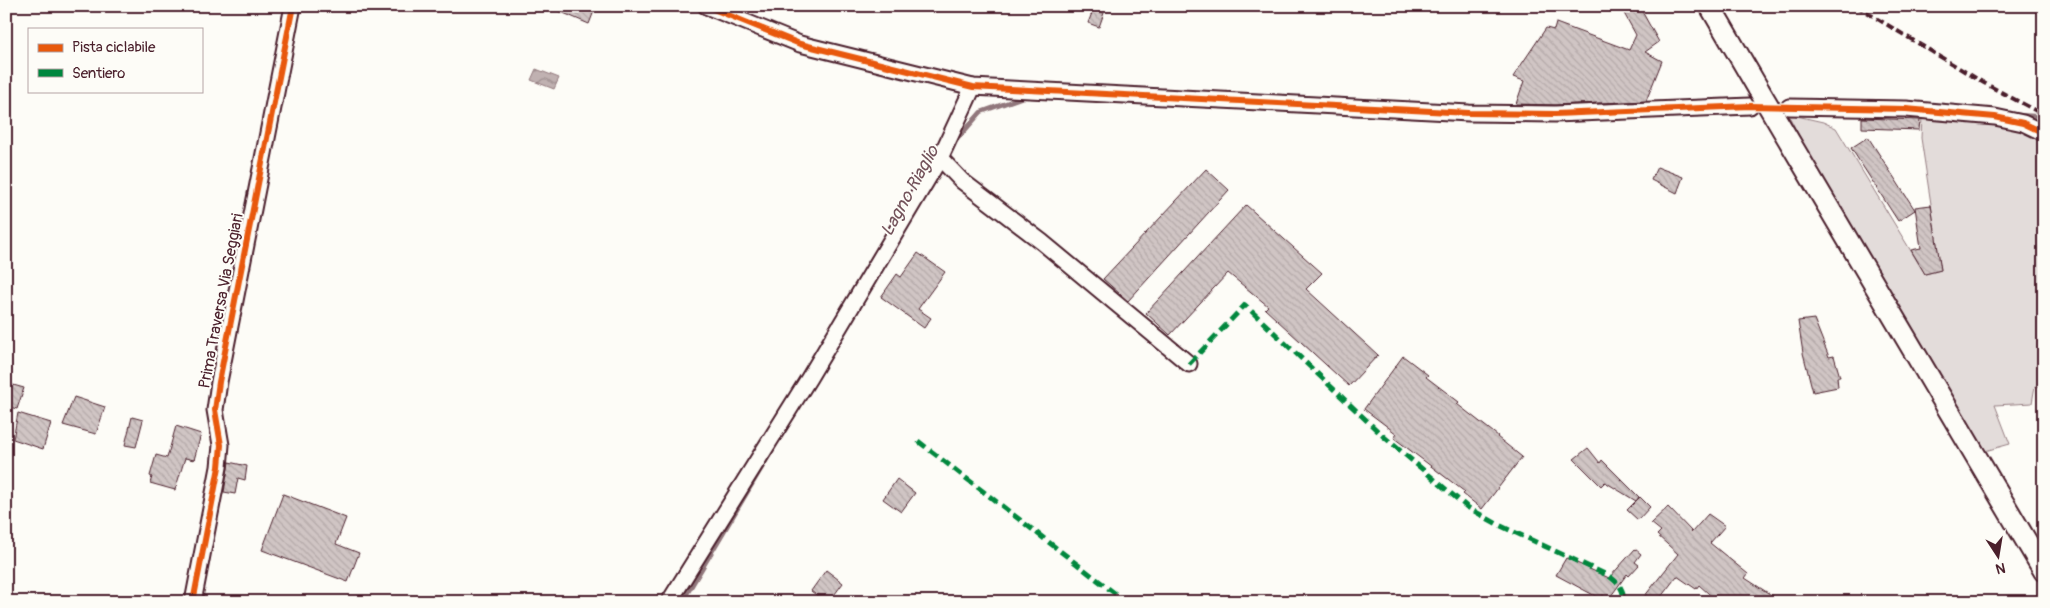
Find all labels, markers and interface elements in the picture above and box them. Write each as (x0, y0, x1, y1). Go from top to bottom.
legend (28, 28, 202, 92)
text: Pista ciclabile (72, 38, 156, 57)
text: Sentiero (72, 64, 125, 83)
water label: Lagno Riaglio (876, 141, 945, 240)
street label: Prima Traversa Via Seggiari (194, 212, 248, 390)
north arrow (1972, 530, 2022, 580)
text: N (1994, 559, 2007, 578)

